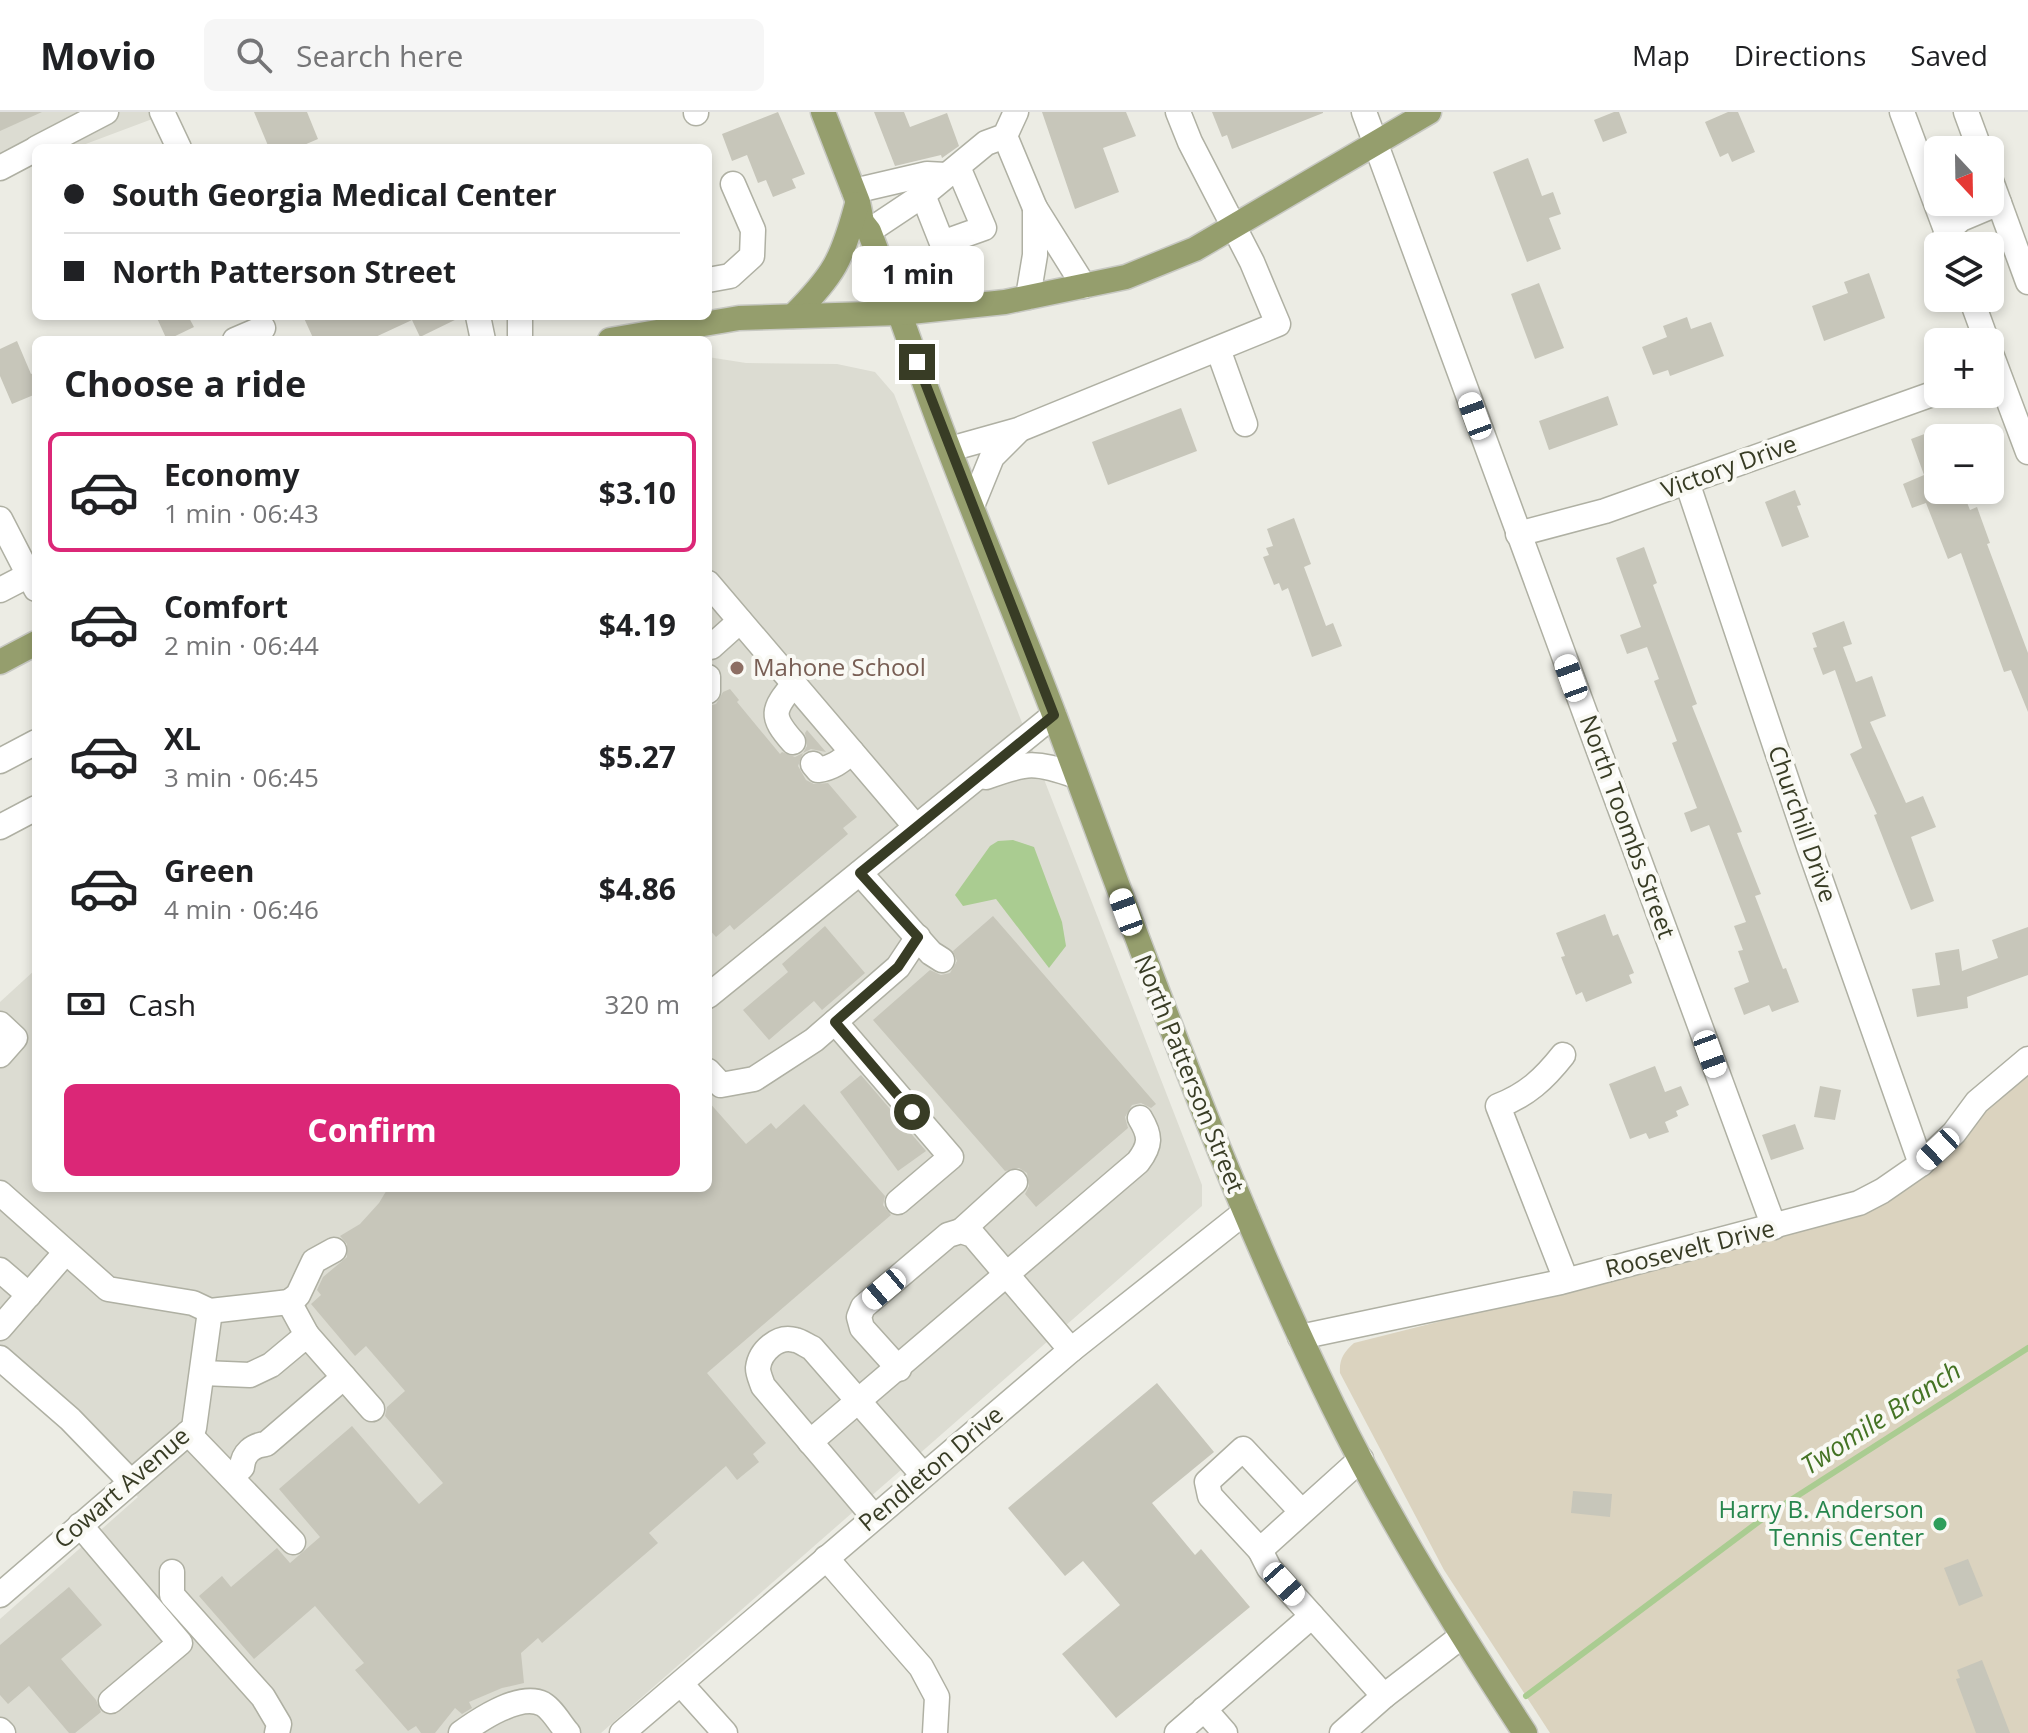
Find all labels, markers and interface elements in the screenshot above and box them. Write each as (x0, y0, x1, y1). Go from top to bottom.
search box (204, 19, 764, 91)
text: Movio (40, 29, 156, 81)
icon: search (232, 33, 276, 77)
text: Search here (296, 35, 463, 76)
text: Map (1632, 36, 1690, 74)
text: Directions (1734, 36, 1866, 74)
text: Saved (1910, 36, 1988, 74)
north arrow (1924, 136, 2004, 216)
map controls (1924, 136, 2004, 504)
text: South Georgia Medical Center (112, 174, 557, 215)
button: layers (1924, 232, 2004, 312)
callout: 1 min (851, 246, 983, 302)
text: North Patterson Street (112, 251, 456, 292)
text: 1 min (882, 256, 954, 292)
button: + (1924, 328, 2004, 408)
route end (899, 344, 935, 380)
text: Choose a ride (64, 359, 306, 408)
car (1456, 389, 1494, 443)
button: − (1924, 424, 2004, 504)
street label: Victory Drive (1656, 426, 1801, 505)
text: Economy (164, 454, 300, 495)
icon: car (68, 456, 140, 528)
text: $3.10 (599, 472, 676, 513)
text: 1 min · 06:43 (164, 495, 319, 531)
text: Comfort (164, 586, 288, 627)
icon: car (68, 588, 140, 660)
text: $4.19 (599, 604, 676, 645)
text: 2 min · 06:44 (164, 627, 319, 663)
place label: Mahone School (753, 650, 926, 683)
car (1552, 651, 1590, 705)
marker: Mahone School (728, 659, 746, 677)
street label: North Toombs Street (1573, 710, 1684, 943)
text: XL (164, 718, 201, 759)
icon: car (68, 720, 140, 792)
text: $5.27 (599, 736, 676, 777)
street label: Churchill Drive (1761, 741, 1846, 906)
text: 3 min · 06:45 (164, 759, 319, 795)
text: Green (164, 850, 255, 891)
icon: car (68, 852, 140, 924)
text: $4.86 (599, 868, 676, 909)
car (1107, 885, 1145, 939)
text: 4 min · 06:46 (164, 891, 319, 927)
street label: North Patterson Street (1128, 950, 1253, 1197)
icon: cash (64, 982, 108, 1026)
text: Cash (128, 984, 196, 1025)
text: 320 m (605, 986, 680, 1022)
car (1691, 1027, 1729, 1081)
button: Confirm (64, 1084, 680, 1176)
route start (894, 1094, 930, 1130)
car (1912, 1124, 1964, 1174)
street label: Roosevelt Drive (1601, 1211, 1778, 1285)
car (858, 1264, 910, 1314)
water label: Twomile Branch (1793, 1352, 1967, 1482)
street label: Pendleton Drive (851, 1398, 1009, 1538)
street label: Cowart Avenue (46, 1419, 196, 1555)
place label: Harry B. Anderson Tennis Center (1719, 1492, 1924, 1553)
marker: Harry B. Anderson Tennis Center (1931, 1515, 1949, 1533)
car (1259, 1558, 1309, 1610)

